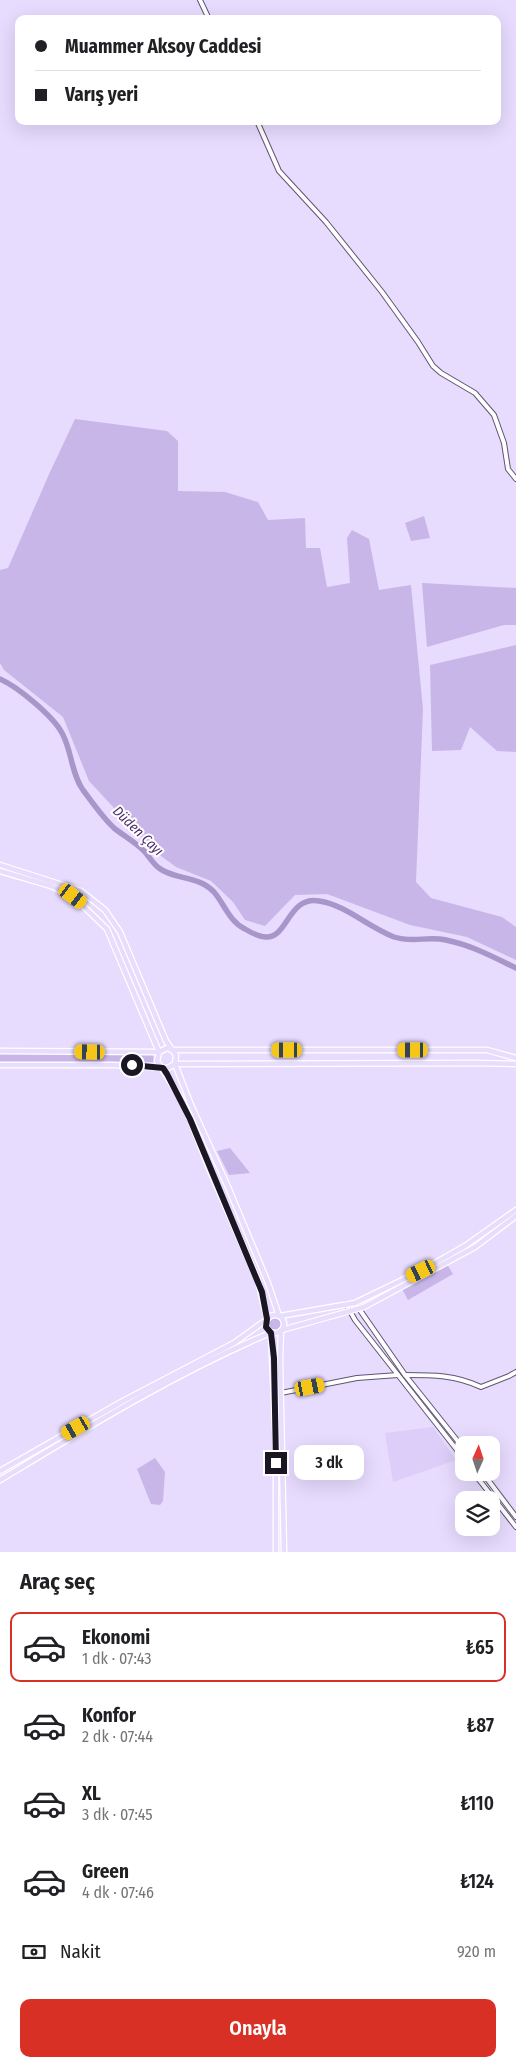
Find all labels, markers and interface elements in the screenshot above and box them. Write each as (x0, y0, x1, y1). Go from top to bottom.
text: Muammer Aksoy Caddesi (65, 35, 262, 58)
text: Varış yeri (65, 83, 138, 106)
water label: Düden Çayı (109, 803, 167, 859)
car (56, 881, 89, 911)
car (272, 1043, 302, 1058)
car (398, 1043, 428, 1058)
car (74, 1044, 105, 1060)
route start (121, 1054, 143, 1076)
car (404, 1258, 437, 1284)
car (293, 1377, 326, 1397)
car (59, 1414, 92, 1442)
north arrow (455, 1436, 500, 1481)
map controls (455, 1436, 500, 1536)
callout: 3 dk (294, 1446, 364, 1480)
route end (265, 1452, 287, 1474)
text: 3 dk (315, 1453, 343, 1472)
button: layers (455, 1491, 500, 1536)
text: Araç seç (20, 1568, 95, 1595)
icon: car (22, 1625, 67, 1670)
text: Ekonomi (82, 1626, 150, 1649)
text: ₺65 (465, 1636, 494, 1659)
text: 1 dk · 07:43 (82, 1649, 152, 1668)
icon: car (22, 1703, 67, 1748)
text: Konfor (82, 1704, 136, 1727)
text: ₺87 (466, 1714, 494, 1737)
text: 2 dk · 07:44 (82, 1727, 153, 1746)
icon: car (22, 1781, 67, 1826)
text: XL (82, 1782, 101, 1805)
text: ₺110 (460, 1792, 494, 1815)
text: 3 dk · 07:45 (82, 1805, 153, 1824)
icon: car (22, 1859, 67, 1904)
text: Green (82, 1860, 129, 1883)
text: ₺124 (460, 1870, 494, 1893)
text: 4 dk · 07:46 (82, 1883, 154, 1902)
icon: cash (20, 1938, 48, 1966)
text: Nakit (60, 1940, 101, 1963)
text: 920 m (457, 1942, 496, 1961)
button: Onayla (20, 1999, 496, 2057)

